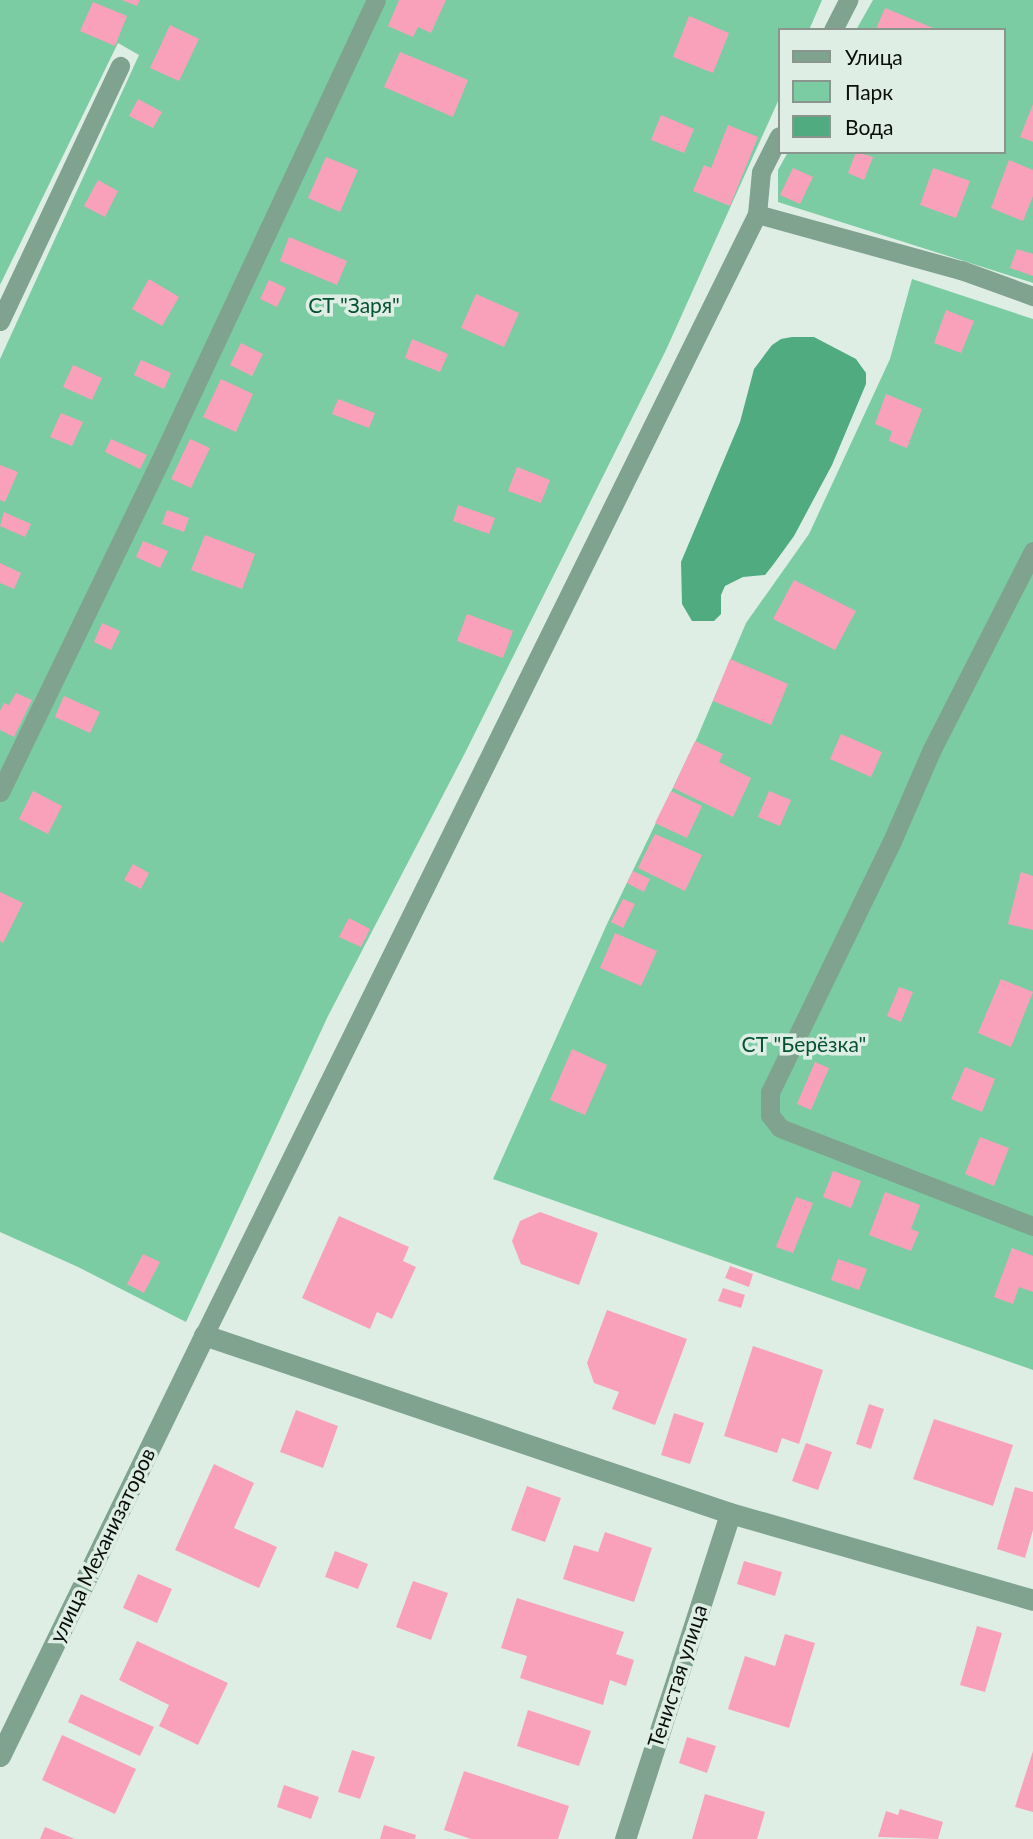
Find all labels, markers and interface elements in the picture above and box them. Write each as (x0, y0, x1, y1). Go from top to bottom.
legend (778, 28, 1005, 154)
text: Улица (845, 44, 903, 69)
text: Парк (845, 79, 893, 104)
text: Вода (845, 114, 893, 139)
park label: СТ "Заря" (308, 292, 400, 318)
park label: СТ "Берёзка" (742, 1031, 866, 1057)
street label: улица Механизаторов (44, 1444, 160, 1646)
street label: Тенистая улица (642, 1601, 712, 1751)

